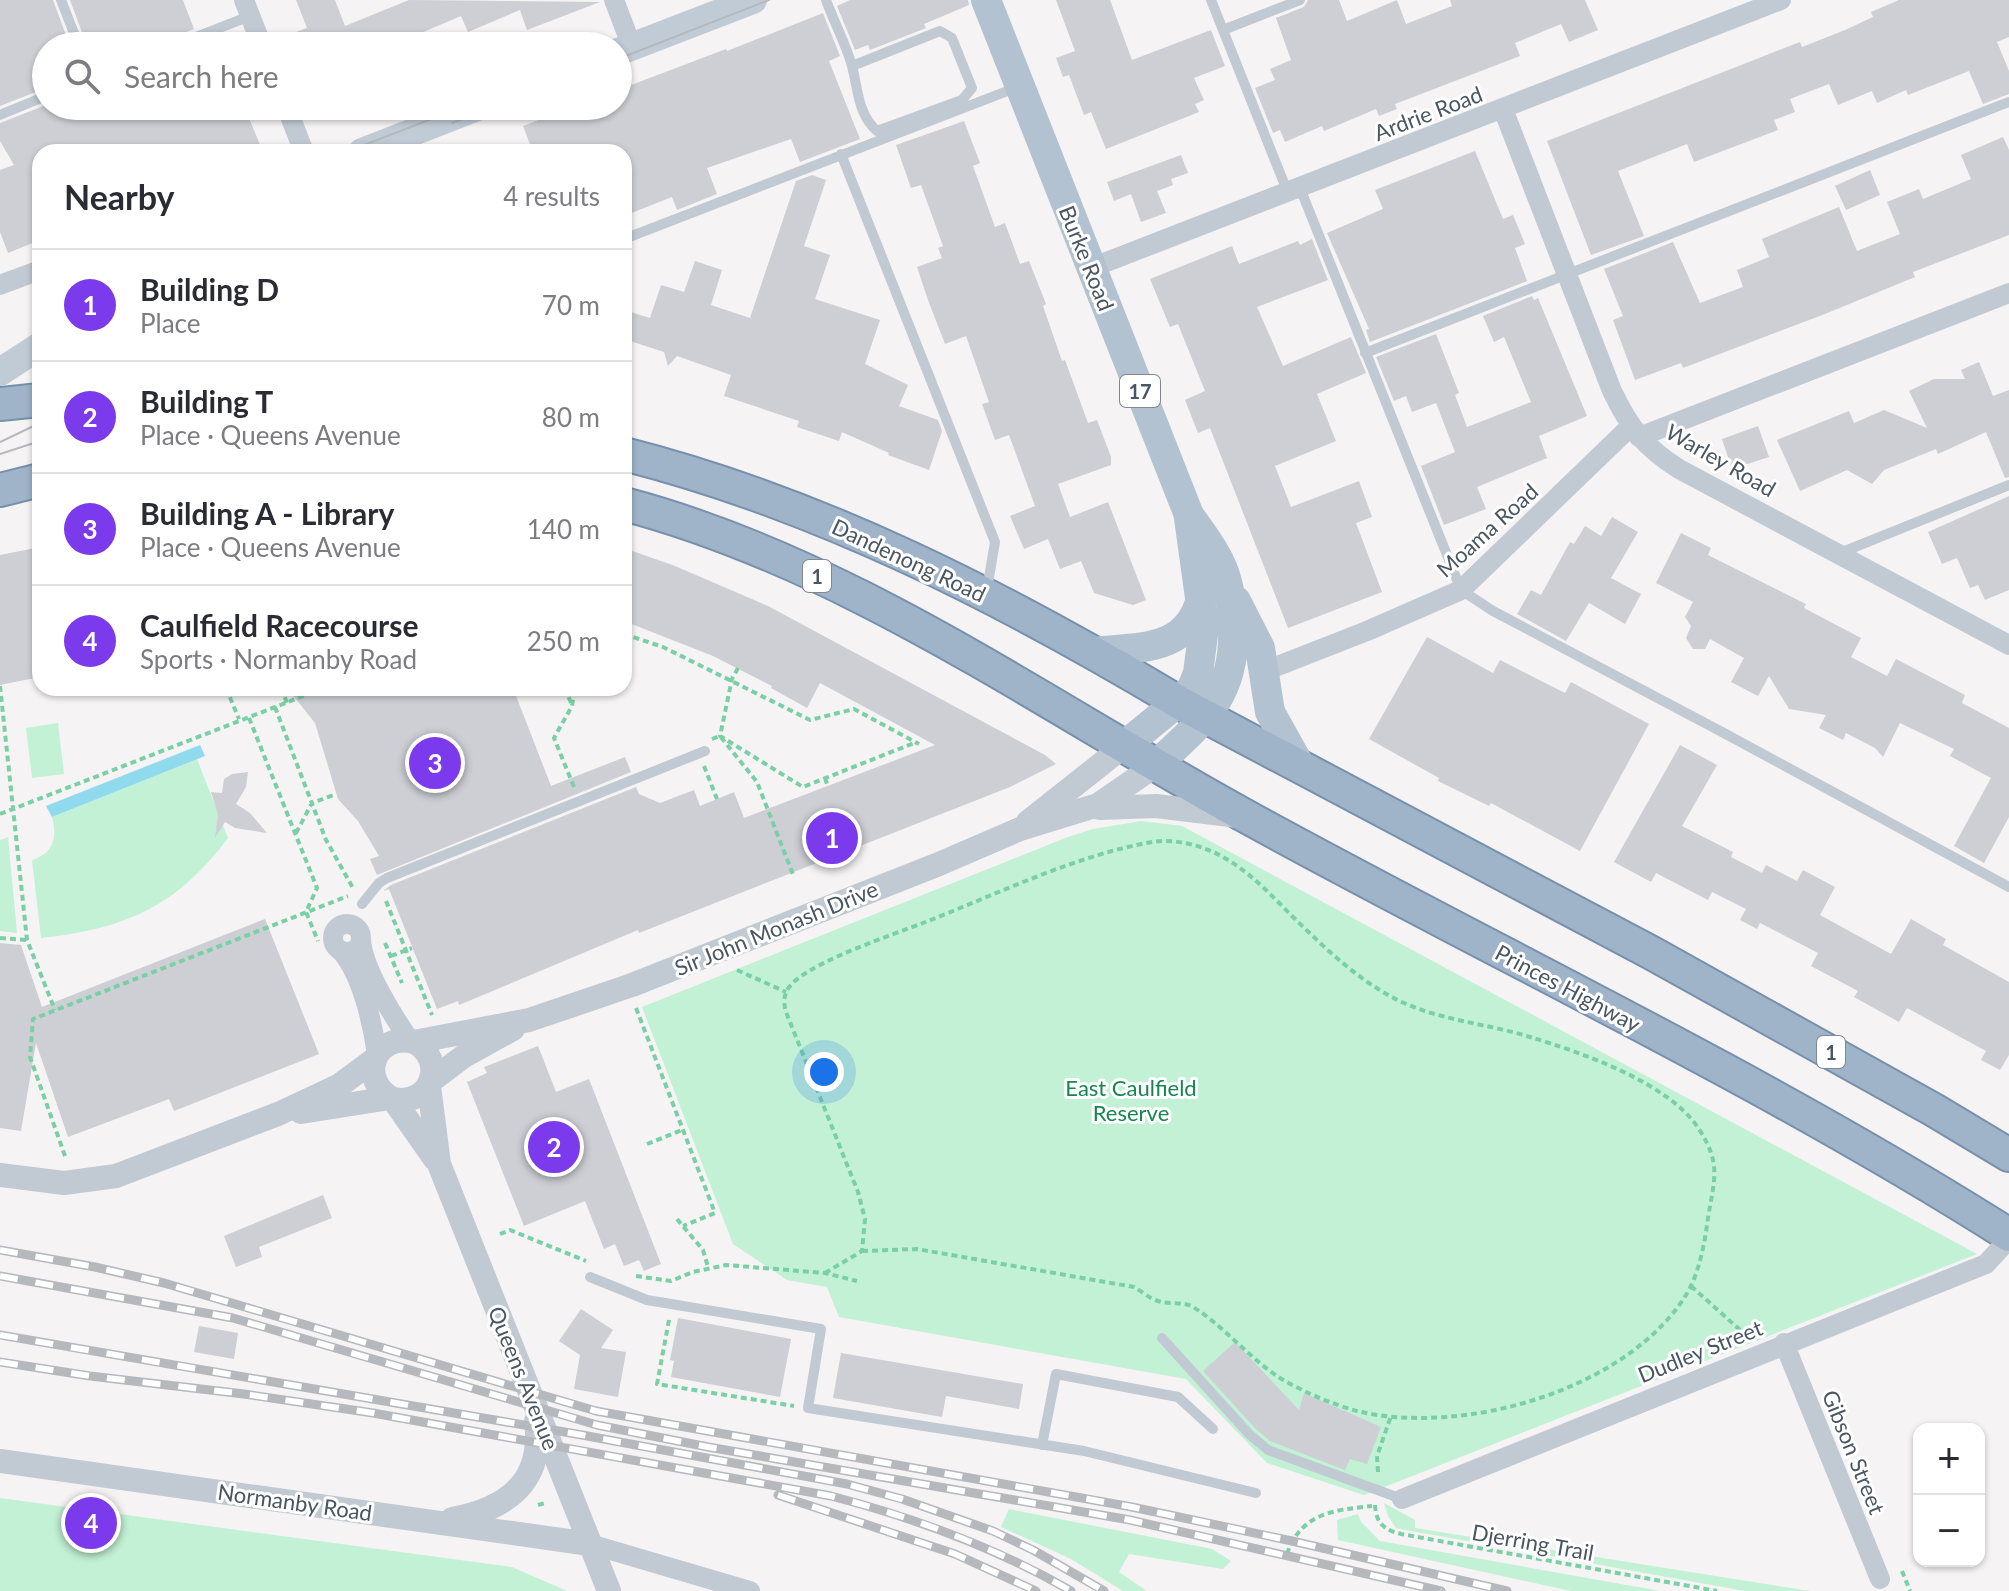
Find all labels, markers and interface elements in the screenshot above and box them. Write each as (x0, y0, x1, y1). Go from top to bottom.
search box (32, 32, 632, 120)
icon: search (60, 54, 104, 98)
text: Search here (124, 58, 279, 94)
street label: Ardrie Road (1370, 80, 1486, 146)
text: Nearby (64, 176, 175, 217)
text: 4 results (503, 180, 600, 212)
street label: Burke Road (1054, 202, 1120, 314)
text: Building D (140, 271, 279, 307)
text: 1 (82, 289, 98, 321)
text: 70 m (542, 289, 600, 321)
text: Place (140, 307, 201, 339)
road number: 17 (1120, 375, 1160, 407)
text: Building T (140, 383, 273, 419)
text: 2 (82, 401, 98, 433)
text: 80 m (542, 401, 600, 433)
street label: Warley Road (1661, 418, 1781, 502)
text: Place · Queens Avenue (140, 419, 401, 451)
street label: Moama Road (1431, 477, 1543, 583)
text: Building A - Library (140, 495, 394, 531)
text: 3 (82, 513, 98, 545)
text: 140 m (527, 513, 600, 545)
street label: Dandenong Road (828, 513, 990, 607)
text: Place · Queens Avenue (140, 531, 401, 563)
road number: 1 (803, 560, 831, 592)
text: Caulfield Racecourse (140, 607, 418, 643)
text: 4 (82, 625, 98, 657)
text: 250 m (527, 625, 600, 657)
text: Sports · Normanby Road (140, 643, 417, 675)
pin: 3 (409, 733, 461, 793)
pin: 1 (806, 808, 858, 868)
street label: Sir John Monash Drive (670, 875, 882, 981)
street label: Princes Highway (1491, 938, 1646, 1038)
road number: 1 (1817, 1036, 1845, 1068)
your location (804, 1052, 844, 1092)
park label: East Caulfield Reserve (1065, 1074, 1197, 1126)
pin: 2 (528, 1117, 580, 1177)
street label: Queens Avenue (483, 1302, 565, 1454)
street label: Dudley Street (1634, 1314, 1766, 1388)
street label: Gibson Street (1817, 1386, 1891, 1518)
map controls (1913, 1423, 1985, 1567)
button: + (1913, 1423, 1985, 1495)
street label: Normanby Road (216, 1478, 374, 1526)
pin: 4 (65, 1493, 117, 1553)
button: − (1913, 1495, 1985, 1567)
street label: Djerring Trail (1470, 1518, 1596, 1566)

